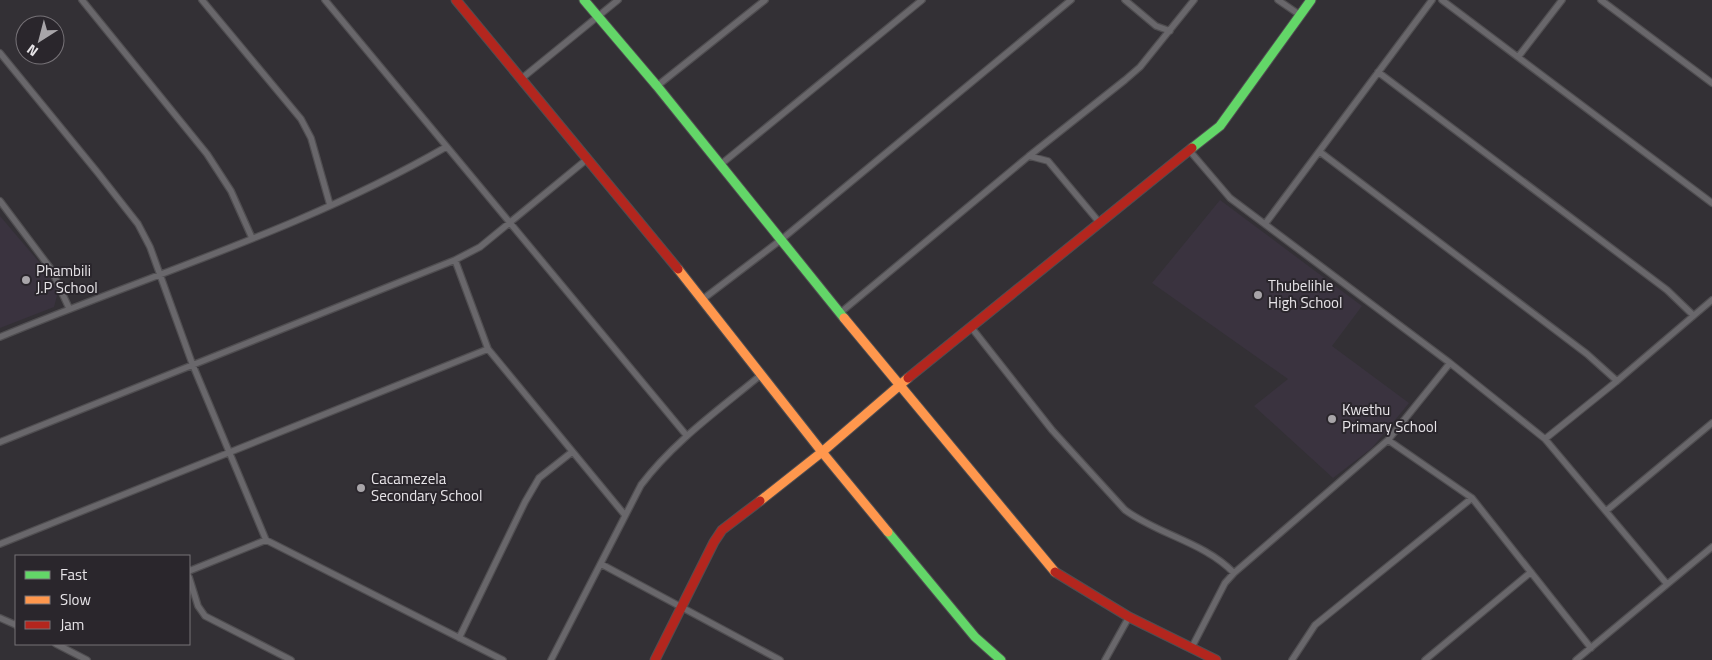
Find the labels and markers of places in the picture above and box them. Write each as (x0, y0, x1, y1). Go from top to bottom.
place label: Phambili J.P School (36, 259, 98, 299)
marker: Phambili J.P School (20, 274, 32, 286)
place label: Thubelihle High School (1268, 274, 1343, 314)
marker: Thubelihle High School (1252, 289, 1264, 301)
place label: Kwethu Primary School (1342, 398, 1437, 438)
marker: Kwethu Primary School (1326, 413, 1338, 425)
place label: Cacamezela Secondary School (371, 467, 482, 507)
marker: Cacamezela Secondary School (355, 482, 367, 494)

